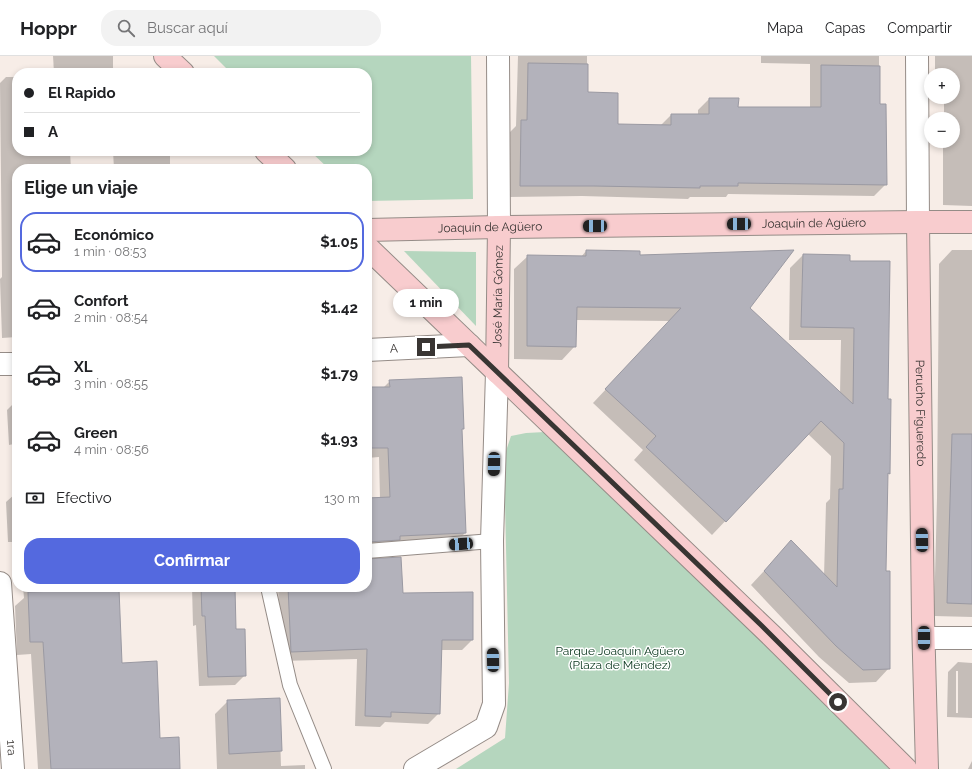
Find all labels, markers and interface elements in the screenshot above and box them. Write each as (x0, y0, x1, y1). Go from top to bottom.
search box (101, 10, 381, 46)
text: Hoppr (20, 17, 77, 39)
icon: search (115, 17, 137, 39)
text: Buscar aquí (147, 19, 228, 37)
text: Mapa (767, 20, 803, 36)
text: Capas (825, 20, 865, 36)
text: Compartir (887, 20, 952, 36)
map controls (924, 68, 960, 148)
button: + (924, 68, 960, 104)
text: El Rapido (48, 84, 116, 102)
button: − (924, 112, 960, 148)
text: A (48, 123, 58, 141)
text: Elige un viaje (24, 177, 138, 198)
street label: Joaquín de Agüero (762, 216, 866, 231)
car (727, 218, 751, 230)
street label: Joaquín de Agüero (438, 219, 542, 235)
car (583, 220, 607, 232)
icon: car (26, 224, 62, 260)
text: Económico (74, 226, 154, 244)
text: $1.05 (320, 233, 358, 251)
text: 1 min · 08:53 (74, 244, 146, 259)
street label: José María Gómez (490, 245, 506, 347)
callout: 1 min (393, 289, 459, 317)
icon: car (26, 290, 62, 326)
text: Confort (74, 292, 128, 310)
text: 1 min (410, 295, 442, 310)
text: $1.42 (321, 299, 358, 317)
text: 2 min · 08:54 (74, 310, 148, 325)
route end (417, 338, 435, 356)
street label: A (390, 341, 398, 356)
icon: car (26, 356, 62, 392)
text: XL (74, 358, 92, 376)
street label: Perucho Figueredo (913, 360, 928, 466)
text: $1.79 (321, 365, 358, 383)
text: 3 min · 08:55 (74, 376, 148, 391)
icon: car (26, 422, 62, 458)
text: Green (74, 424, 118, 442)
text: $1.93 (320, 431, 358, 449)
text: 4 min · 08:56 (74, 442, 149, 457)
car (488, 452, 500, 476)
icon: cash (24, 487, 46, 509)
text: Efectivo (56, 489, 112, 507)
text: 130 m (324, 491, 360, 506)
car (916, 528, 928, 552)
car (449, 537, 473, 551)
button: Confirmar (24, 538, 360, 584)
car (918, 626, 930, 650)
park label: Parque Joaquín Agüero (Plaza de Méndez) (555, 644, 685, 672)
car (487, 648, 499, 672)
route start (829, 693, 847, 711)
street label: 1ra (4, 739, 19, 756)

